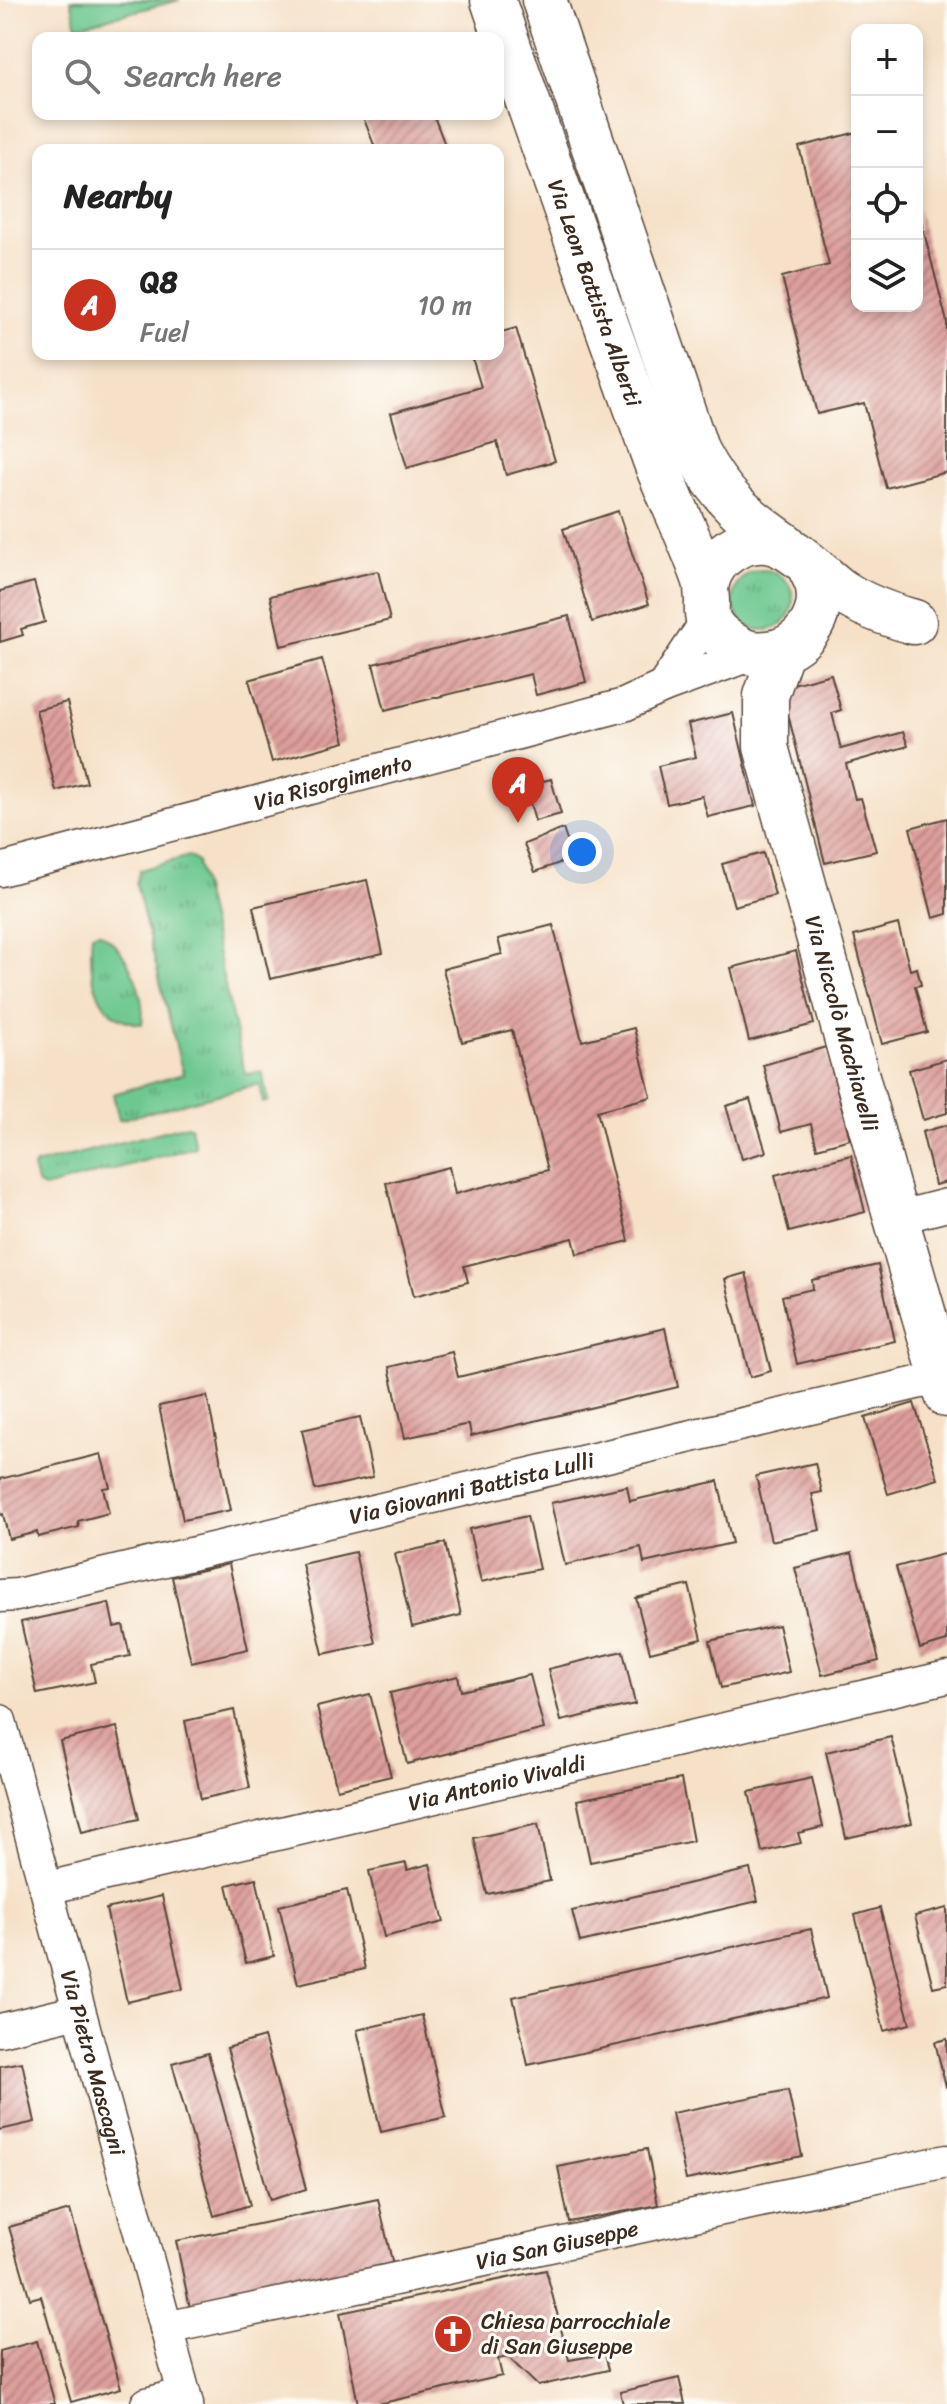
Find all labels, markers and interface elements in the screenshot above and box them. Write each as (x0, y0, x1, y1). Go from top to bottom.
map controls (851, 24, 923, 312)
button: + (851, 24, 923, 96)
search box (32, 32, 504, 120)
text: Search here (124, 49, 282, 103)
icon: search (60, 54, 104, 98)
button: − (851, 96, 923, 168)
text: Nearby (64, 166, 172, 226)
button: locate (851, 168, 923, 240)
street label: Via Leon Battista Alberti (537, 174, 654, 413)
button: layers (851, 240, 923, 312)
text: Q8 (140, 255, 178, 309)
text: A (81, 282, 99, 328)
text: 10 m (418, 282, 472, 328)
text: Fuel (140, 309, 189, 355)
street label: Via Risorgimento (249, 742, 416, 822)
pin: A (492, 757, 544, 823)
your location (562, 832, 602, 872)
street label: Via Niccolò Machiavelli (794, 911, 891, 1137)
street label: Via Giovanni Battista Lulli (345, 1440, 599, 1536)
street label: Via Antonio Vivaldi (404, 1743, 590, 1822)
street label: Via Pietro Mascagni (49, 1965, 138, 2161)
street label: Via San Giuseppe (472, 2208, 642, 2281)
place label: Chiesa parrocchiale di San Giuseppe (481, 2302, 671, 2366)
church icon: Chiesa parrocchiale di San Giuseppe (432, 2313, 474, 2355)

